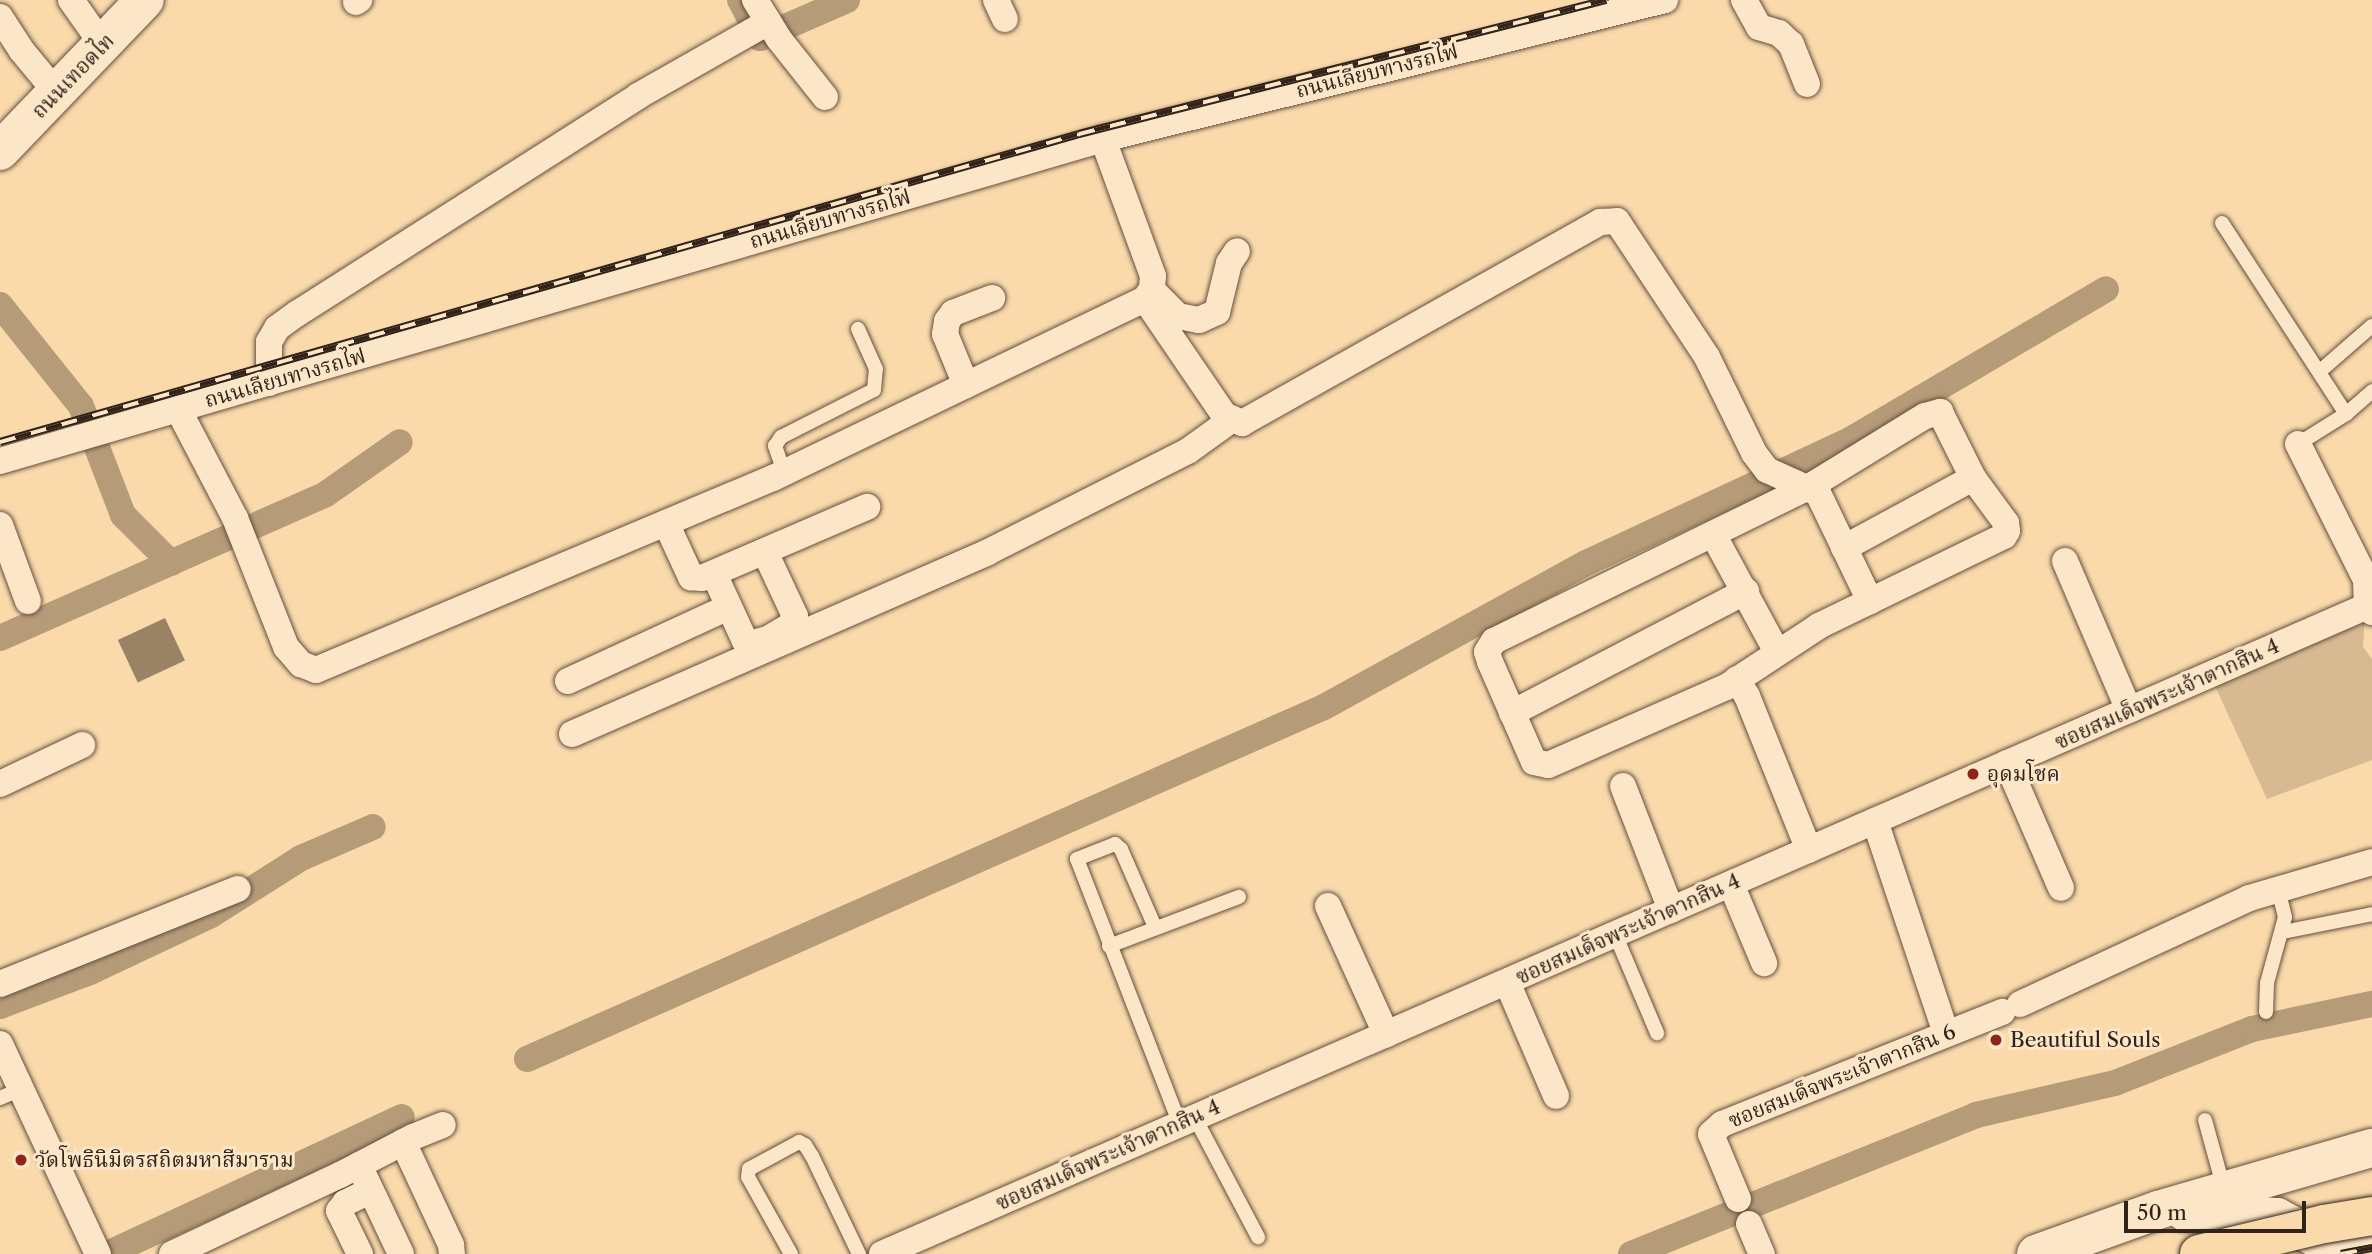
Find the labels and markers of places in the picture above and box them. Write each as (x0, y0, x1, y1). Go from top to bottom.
place label: อุดมโชค (1987, 761, 2060, 787)
marker: อุดมโชค (1965, 766, 1981, 782)
place label: Beautiful Souls (2010, 1027, 2160, 1053)
marker: Beautiful Souls (1988, 1032, 2004, 1048)
place label: วัดโพธินิมิตรสถิตมหาสีมาราม (35, 1147, 294, 1173)
marker: วัดโพธินิมิตรสถิตมหาสีมาราม (13, 1152, 29, 1168)

